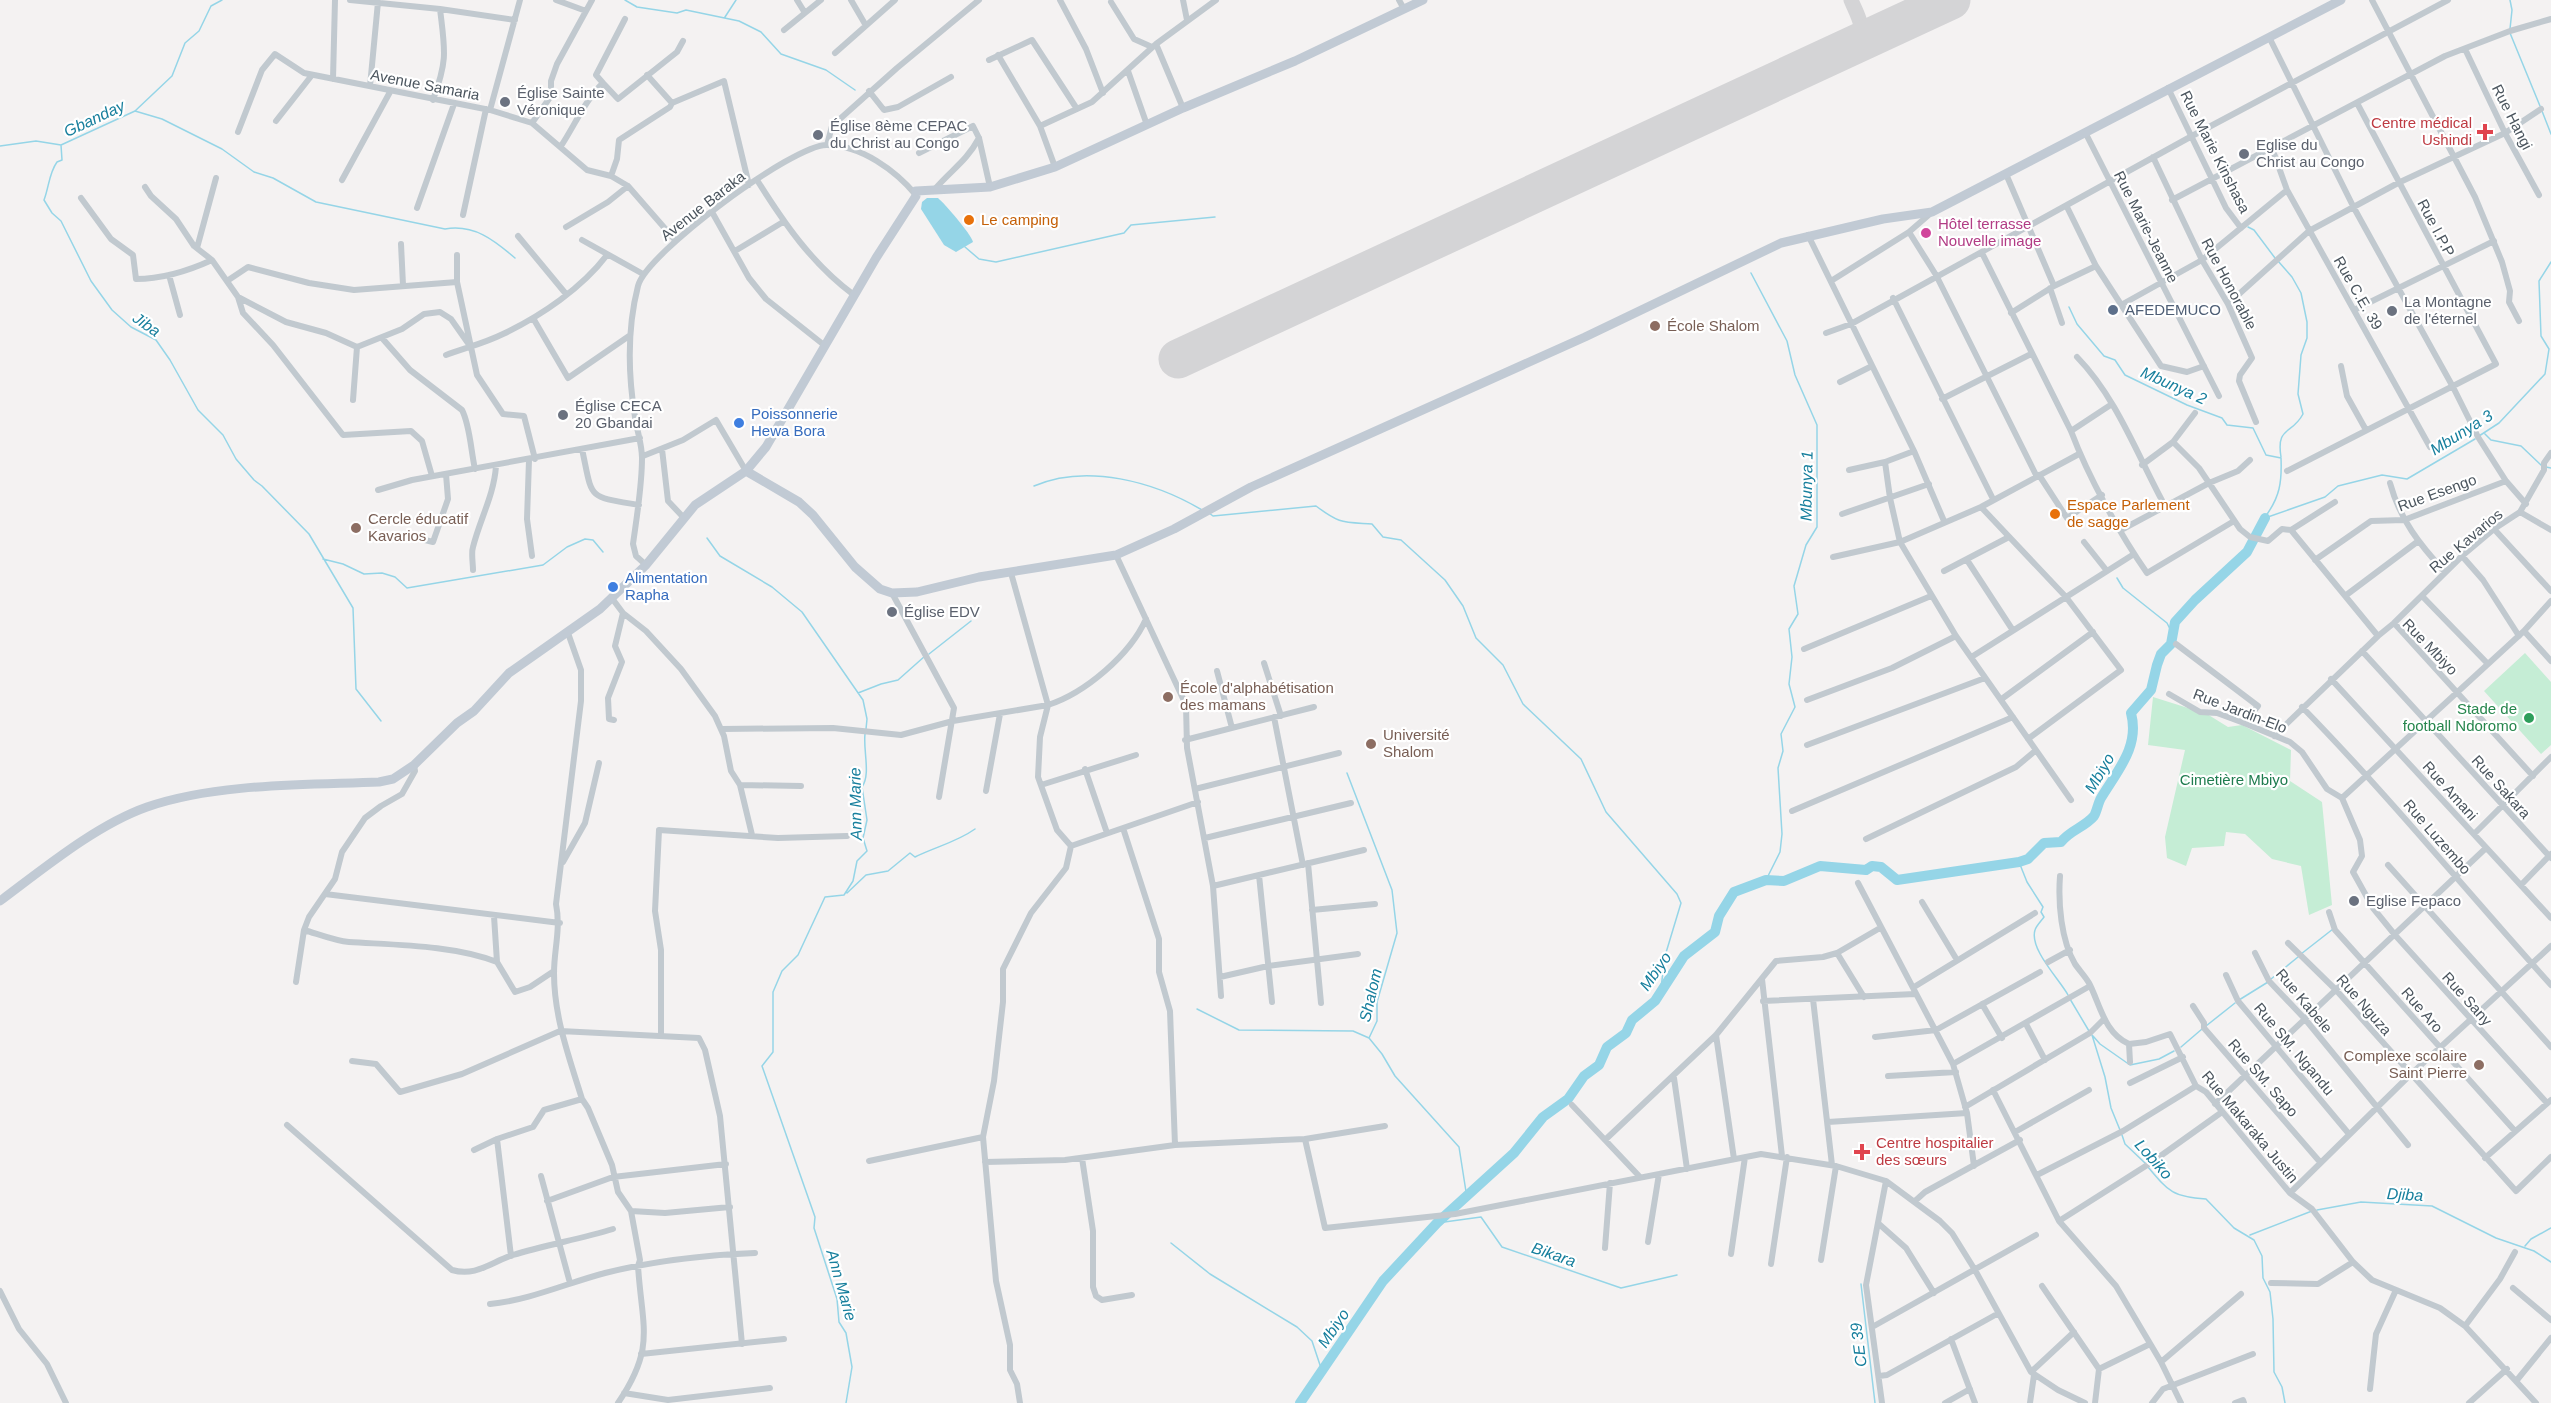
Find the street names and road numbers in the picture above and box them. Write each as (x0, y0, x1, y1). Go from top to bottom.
street label: Avenue Samaria (369, 66, 482, 104)
street label: Rue Hangi (2489, 81, 2536, 152)
street label: Rue Marie Kinshasa (2177, 88, 2254, 216)
street label: Avenue Baraka (657, 167, 749, 244)
street label: Rue Marie-Jeanne (2111, 168, 2182, 286)
street label: Rue I.P.P (2414, 196, 2459, 259)
street label: Rue Honorable (2198, 235, 2261, 332)
street label: Rue C.E. 39 (2331, 253, 2386, 332)
street label: Rue Esengo (2395, 470, 2479, 515)
street label: Rue Kavarios (2426, 505, 2506, 576)
street label: Rue Mbiyo (2399, 615, 2461, 678)
street label: Rue Jardin-Elo (2191, 685, 2290, 736)
street label: Rue Sakara (2469, 752, 2535, 822)
street label: Rue Amani (2420, 758, 2481, 824)
street label: Rue Luzembo (2400, 796, 2474, 877)
street label: Rue Kabele (2273, 965, 2336, 1036)
street label: Rue Sany (2439, 969, 2496, 1029)
street label: Rue Nguza (2333, 971, 2396, 1039)
street label: Rue Aro (2398, 984, 2447, 1036)
street label: Rue SM. Ngandu (2251, 999, 2338, 1098)
street label: Rue SM. Sapo (2225, 1035, 2302, 1120)
street label: Rue Makaraka Justin (2199, 1067, 2302, 1186)

